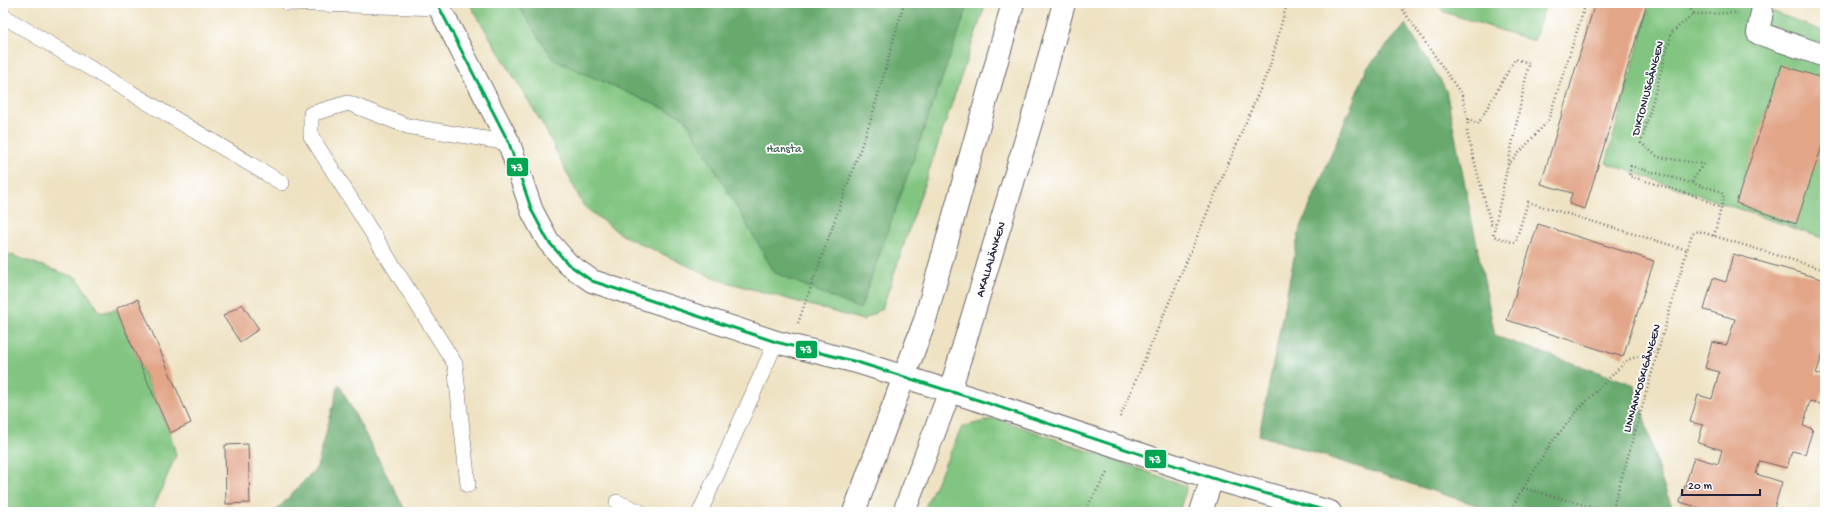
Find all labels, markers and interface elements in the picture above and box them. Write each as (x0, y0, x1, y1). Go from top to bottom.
street label: DIKTONIUSGÅNGEN (1628, 39, 1668, 138)
park label: Hansta (766, 143, 802, 157)
line badge: 73 (506, 157, 529, 177)
text: 73 (510, 163, 523, 175)
street label: AKALLALÄNKEN (974, 220, 1010, 299)
street label: LINNANKOSKIGÅNGEN (1620, 322, 1665, 434)
line badge: 73 (795, 340, 818, 359)
text: 73 (799, 345, 812, 357)
line badge: 73 (1144, 449, 1167, 469)
text: 73 (1148, 455, 1161, 467)
scale bar (1682, 471, 1760, 497)
text: 20 m (1688, 480, 1713, 494)

